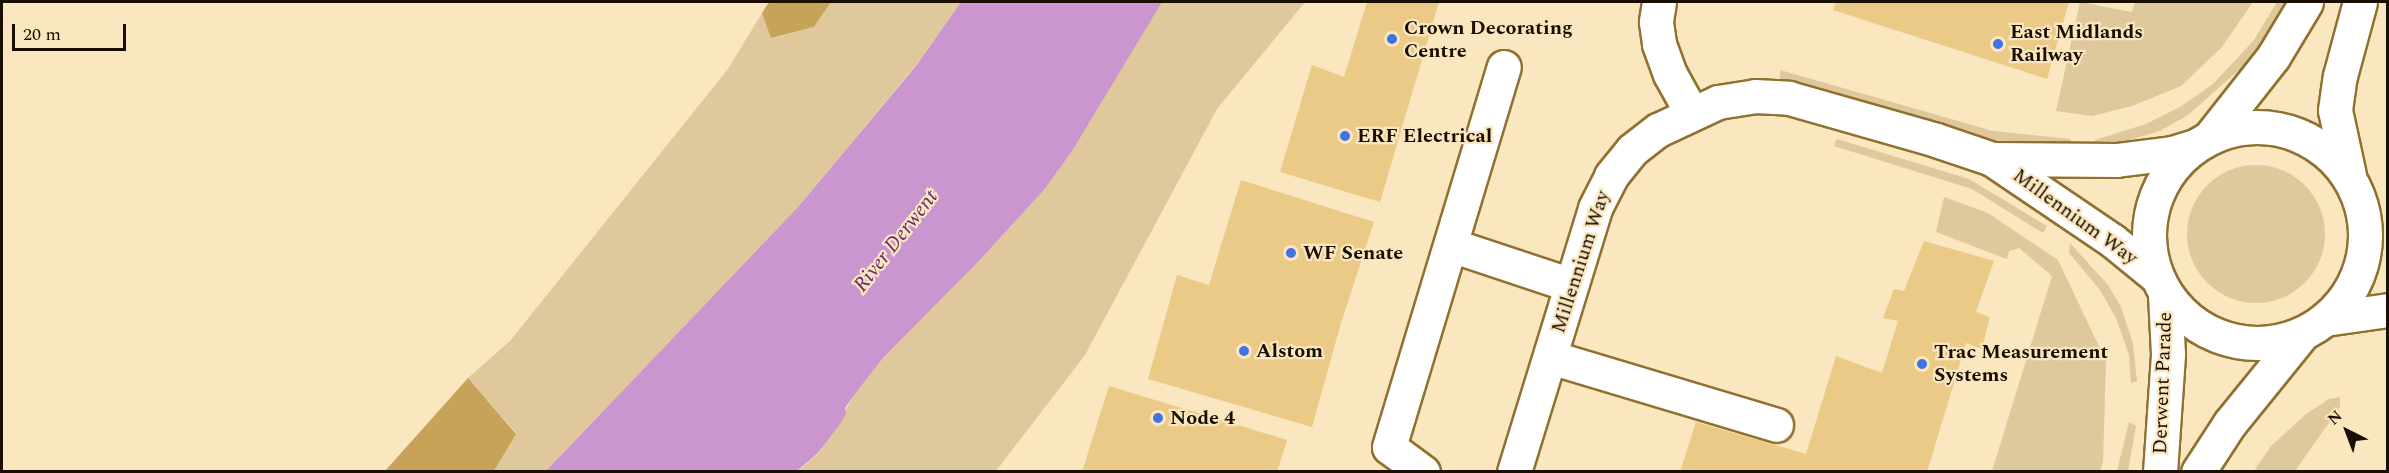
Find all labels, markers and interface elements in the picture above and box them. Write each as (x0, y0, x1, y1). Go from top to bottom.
scale bar (15, 12, 129, 50)
place label: Crown Decorating Centre (1404, 16, 1573, 63)
place label: East Midlands Railway (2010, 20, 2143, 67)
text: 20 m (23, 21, 61, 48)
marker: Crown Decorating Centre (1385, 32, 1399, 46)
marker: East Midlands Railway (1991, 37, 2005, 51)
place label: ERF Electrical (1357, 124, 1492, 148)
marker: ERF Electrical (1338, 129, 1352, 143)
street label: Millennium Way (2008, 164, 2142, 270)
water label: River Derwent (848, 185, 944, 297)
street label: Millennium Way (1547, 188, 1615, 336)
place label: WF Senate (1303, 241, 1403, 265)
marker: WF Senate (1284, 246, 1298, 260)
street label: Derwent Parade (2149, 311, 2177, 455)
place label: Alstom (1256, 339, 1323, 363)
place label: Trac Measurement Systems (1934, 340, 2108, 387)
marker: Alstom (1237, 344, 1251, 358)
marker: Trac Measurement Systems (1915, 357, 1929, 371)
north arrow (2317, 401, 2377, 461)
text: N (2322, 404, 2348, 431)
place label: Node 4 (1170, 406, 1235, 430)
marker: Node 4 (1151, 411, 1165, 425)

